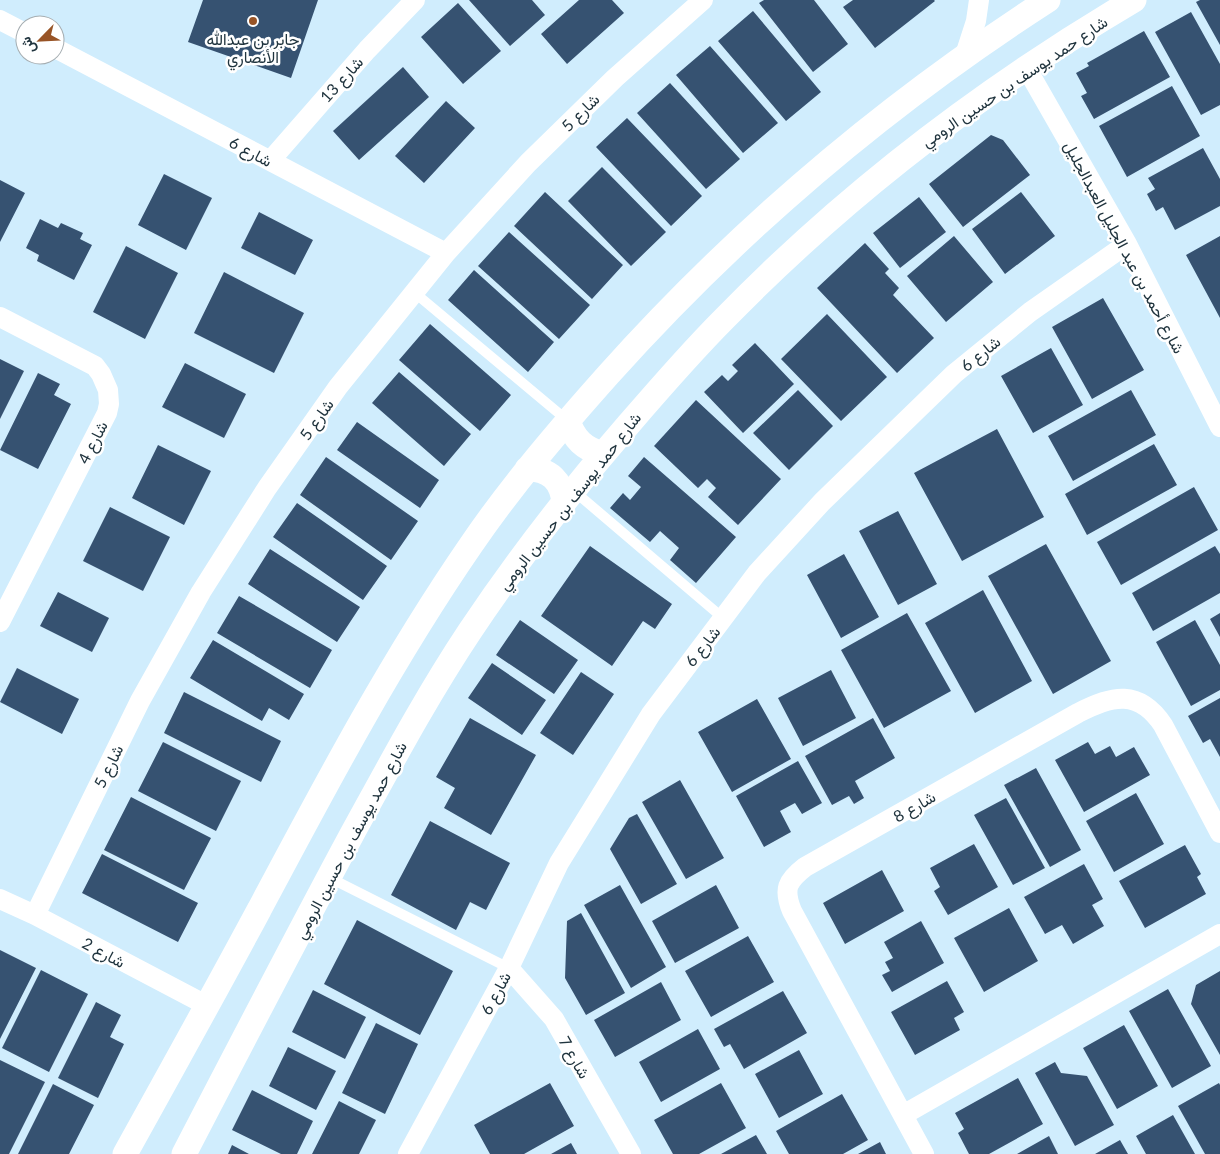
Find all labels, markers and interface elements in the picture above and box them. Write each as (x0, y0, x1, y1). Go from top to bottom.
street label: شارع حمد يوسف بن حسين الرومي (917, 11, 1114, 155)
north arrow (15, 15, 65, 65)
marker: جابر بن عبدالله الأنصاري (247, 15, 259, 27)
place label: جابر بن عبدالله الأنصاري (207, 29, 300, 71)
text: ش (16, 34, 40, 57)
street label: شارع 13 (316, 52, 369, 108)
street label: شارع 5 (557, 89, 605, 137)
street label: شارع 6 (225, 132, 276, 173)
street label: شارع أحمد بن عبد الجليل العبدالجليل (1058, 138, 1189, 358)
street label: شارع 6 (956, 331, 1006, 377)
street label: شارع 5 (295, 395, 339, 445)
street label: شارع حمد يوسف بن حسين الرومي (494, 408, 648, 597)
street label: شارع 4 (73, 417, 113, 468)
street label: شارع 6 (680, 622, 726, 672)
street label: شارع حمد يوسف بن حسين الرومي (290, 738, 415, 944)
street label: شارع 5 (89, 741, 129, 792)
street label: شارع 8 (890, 786, 940, 828)
street label: شارع 2 (78, 933, 129, 974)
street label: شارع 6 (476, 968, 517, 1019)
street label: شارع 7 (553, 1033, 595, 1083)

